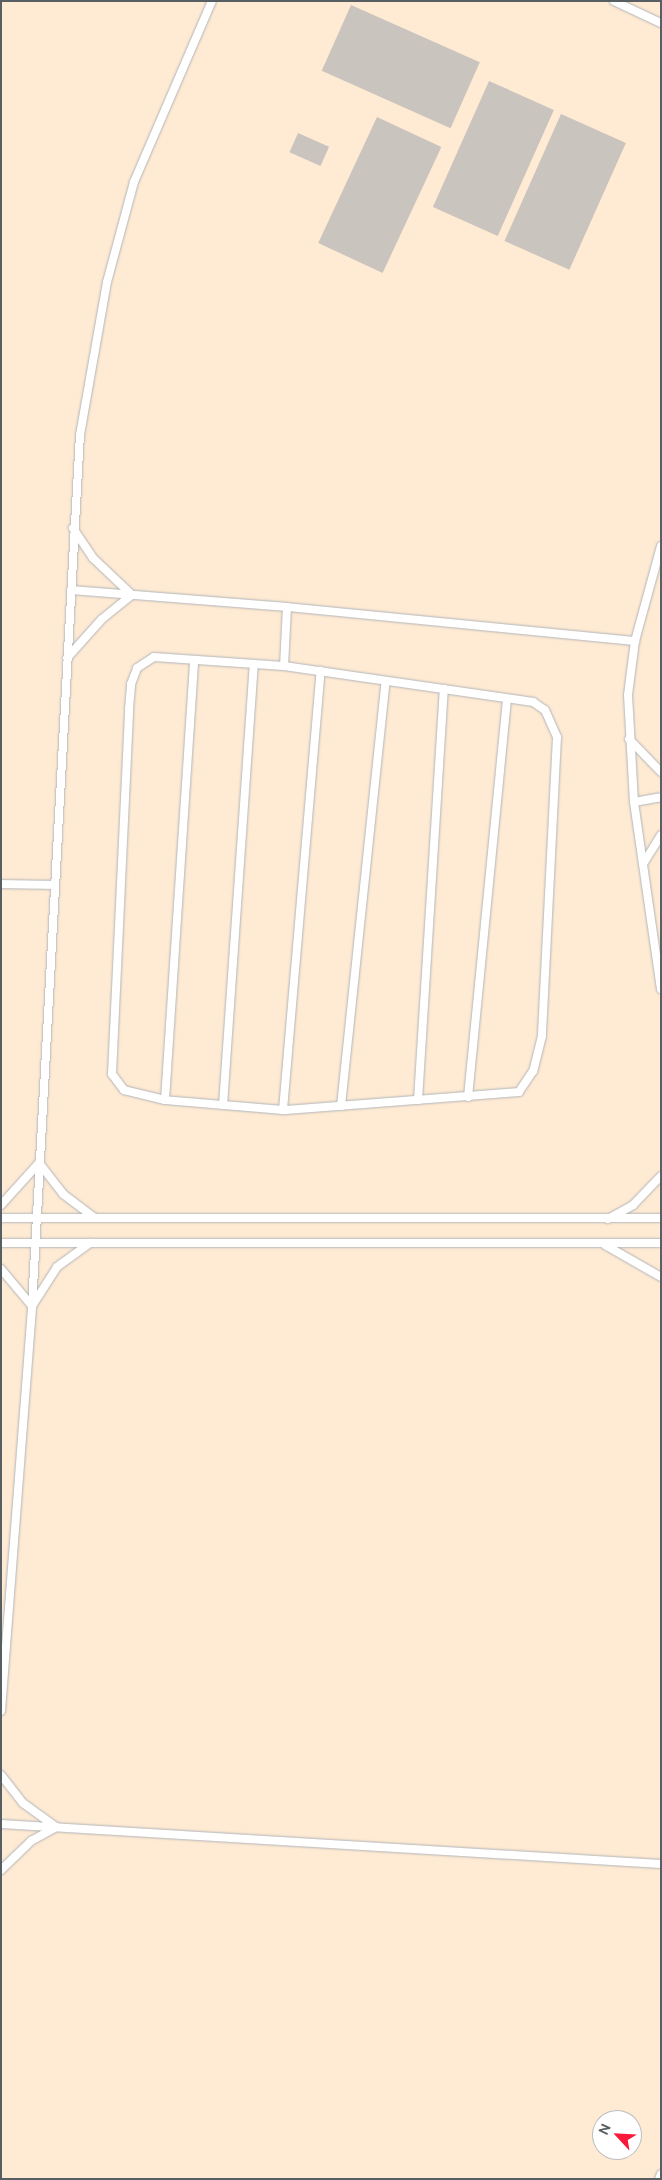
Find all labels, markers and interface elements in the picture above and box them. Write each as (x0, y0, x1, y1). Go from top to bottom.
north arrow (592, 2110, 642, 2160)
text: N (595, 2121, 614, 2137)

